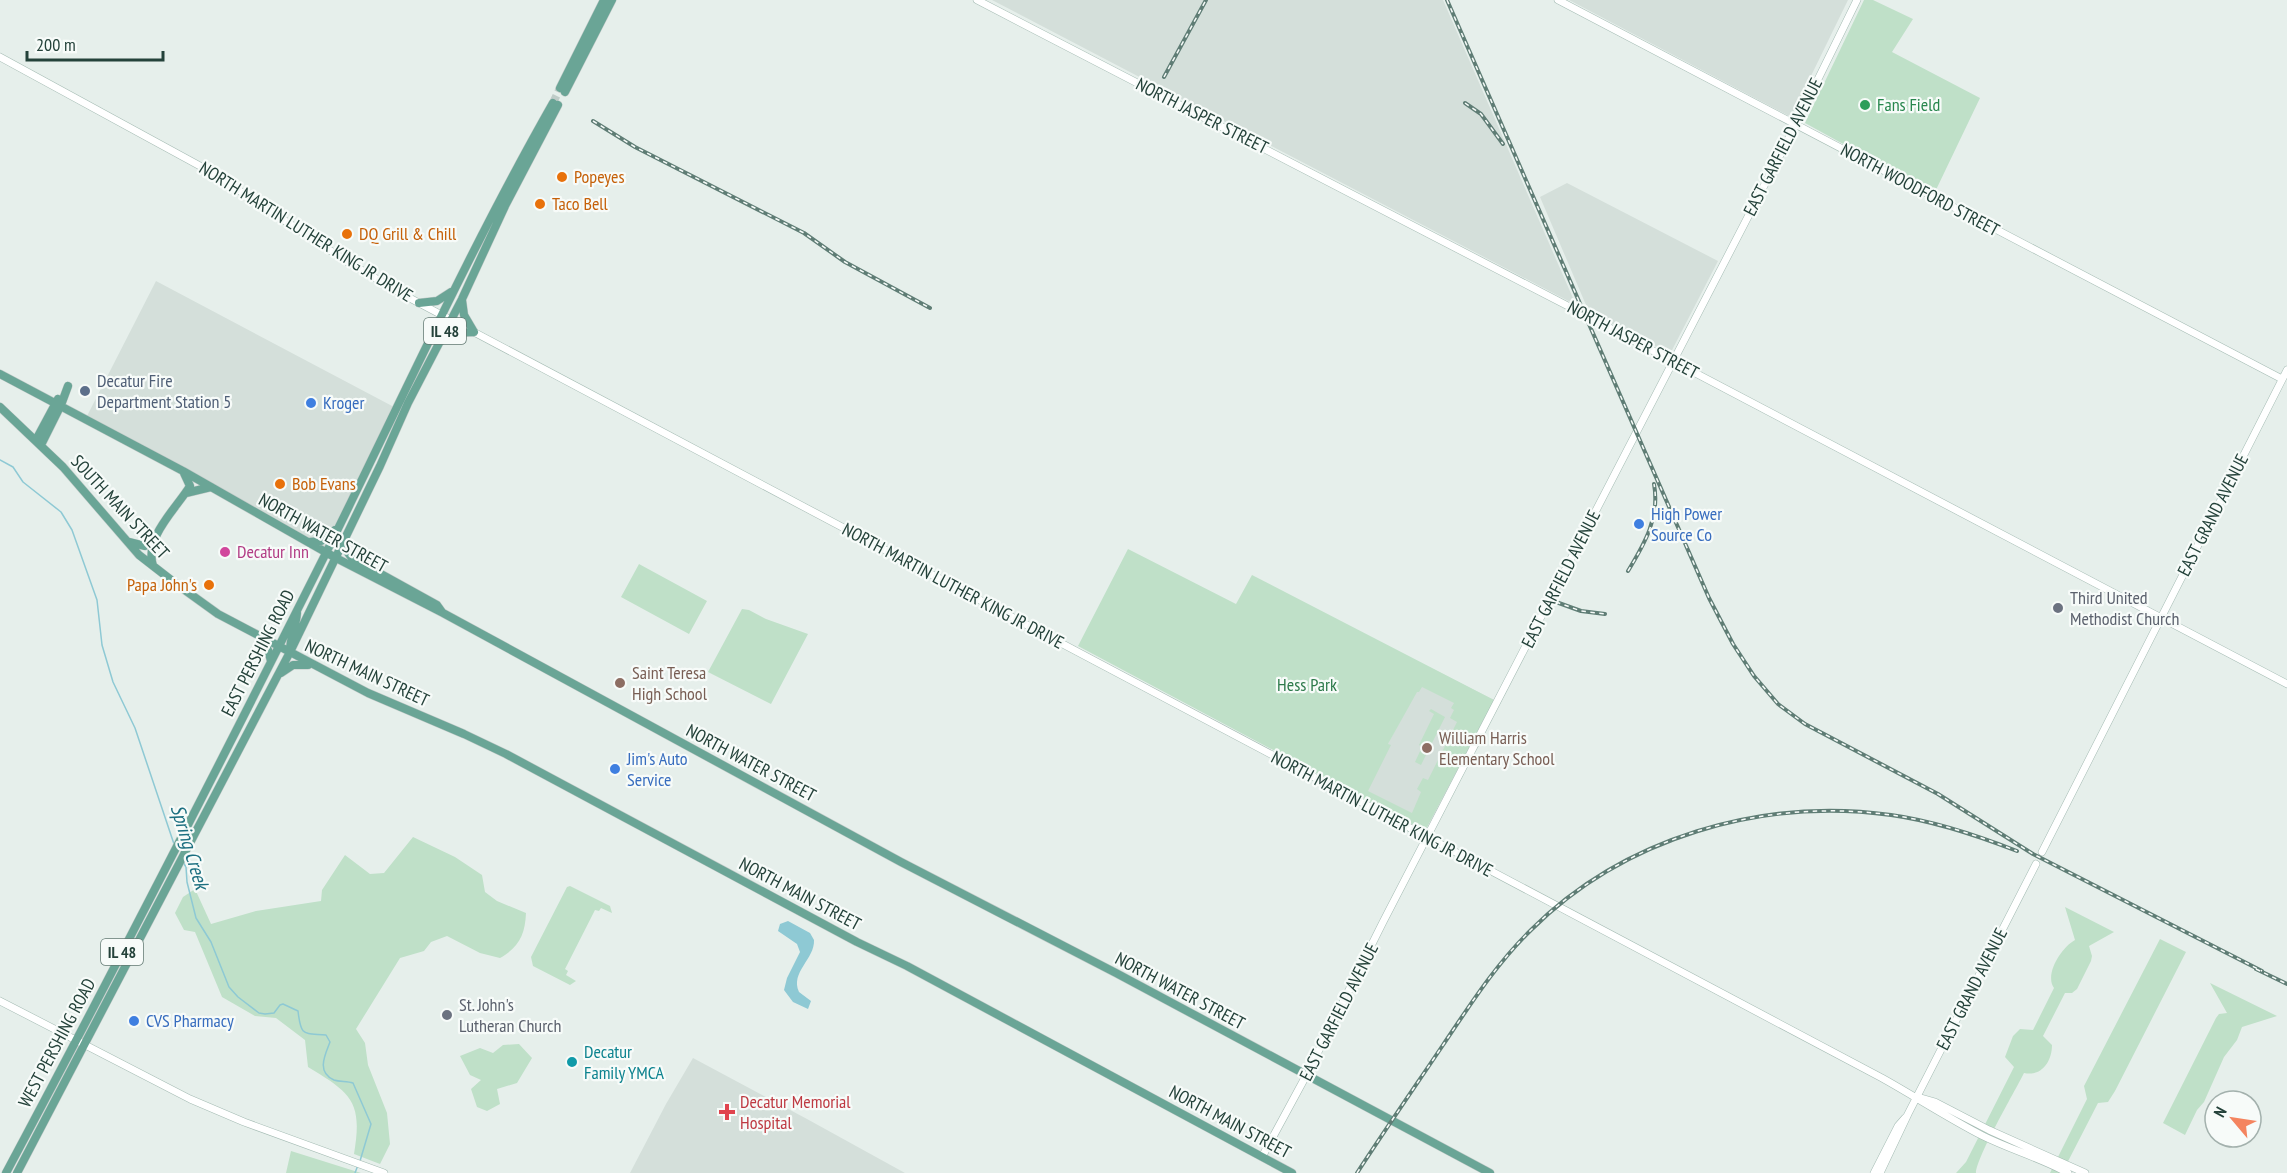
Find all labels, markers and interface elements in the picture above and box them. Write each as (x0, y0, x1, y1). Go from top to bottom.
scale bar (27, 24, 164, 62)
text: 200 m (36, 33, 76, 56)
street label: NORTH JASPER STREET (1132, 72, 1272, 159)
street label: EAST GARFIELD AVENUE (1738, 74, 1827, 219)
place label: Fans Field (1877, 93, 1940, 116)
marker: Fans Field (1858, 98, 1872, 112)
street label: NORTH WOODFORD STREET (1837, 138, 2004, 241)
street label: NORTH MARTIN LUTHER KING JR DRIVE (195, 156, 417, 307)
place label: Popeyes (574, 165, 625, 188)
marker: Popeyes (555, 170, 569, 184)
place label: Taco Bell (552, 192, 609, 215)
marker: Taco Bell (533, 197, 547, 211)
place label: DQ Grill & Chill (359, 222, 457, 245)
marker: DQ Grill & Chill (340, 227, 354, 241)
street label: NORTH JASPER STREET (1564, 295, 1703, 384)
road number: IL 48 (424, 318, 466, 344)
place label: Decatur Fire Department Station 5 (97, 369, 231, 413)
marker: Decatur Fire Department Station 5 (78, 384, 92, 398)
place label: Kroger (323, 391, 364, 414)
marker: Kroger (304, 396, 318, 410)
street label: SOUTH MAIN STREET (66, 450, 174, 564)
street label: EAST GRAND AVENUE (2172, 450, 2253, 580)
place label: Bob Evans (292, 472, 356, 495)
marker: Bob Evans (273, 477, 287, 491)
street label: NORTH WATER STREET (255, 488, 392, 577)
place label: High Power Source Co (1651, 502, 1722, 546)
street label: EAST GARFIELD AVENUE (1516, 506, 1605, 651)
street label: NORTH MARTIN LUTHER KING JR DRIVE (838, 517, 1068, 654)
marker: High Power Source Co (1632, 517, 1646, 531)
place label: Decatur Inn (237, 540, 309, 563)
marker: Decatur Inn (218, 545, 232, 559)
place label: Papa John's (127, 573, 197, 596)
marker: Papa John's (202, 578, 216, 592)
street label: EAST PERSHING ROAD (216, 586, 299, 720)
place label: Third United Methodist Church (2070, 586, 2179, 630)
marker: Third United Methodist Church (2051, 601, 2065, 615)
street label: NORTH MAIN STREET (301, 634, 433, 711)
place label: Saint Teresa High School (632, 661, 708, 705)
park label: Hess Park (1277, 673, 1337, 696)
marker: Saint Teresa High School (613, 676, 627, 690)
street label: NORTH WATER STREET (682, 719, 820, 806)
place label: William Harris Elementary School (1439, 726, 1555, 770)
marker: William Harris Elementary School (1420, 741, 1434, 755)
street label: NORTH MARTIN LUTHER KING JR DRIVE (1267, 745, 1497, 882)
place label: Jim's Auto Service (626, 747, 688, 791)
marker: Jim's Auto Service (608, 762, 622, 776)
water label: Spring Creek (165, 801, 216, 895)
street label: NORTH MAIN STREET (735, 852, 865, 935)
street label: EAST GRAND AVENUE (1931, 924, 2012, 1054)
road number: IL 48 (101, 939, 143, 965)
street label: EAST GARFIELD AVENUE (1294, 939, 1383, 1084)
street label: NORTH WATER STREET (1111, 947, 1249, 1034)
street label: WEST PERSHING ROAD (13, 974, 100, 1111)
place label: St. John's Lutheran Church (459, 993, 561, 1037)
marker: St. John's Lutheran Church (440, 1008, 454, 1022)
place label: CVS Pharmacy (146, 1009, 234, 1032)
marker: CVS Pharmacy (127, 1014, 141, 1028)
place label: Decatur Family YMCA (584, 1040, 665, 1084)
marker: Decatur Family YMCA (565, 1055, 579, 1069)
street label: NORTH MAIN STREET (1165, 1080, 1295, 1163)
north arrow (2203, 1089, 2263, 1149)
place label: Decatur Memorial Hospital (740, 1090, 851, 1134)
marker: Decatur Memorial Hospital (718, 1103, 736, 1121)
text: N (2209, 1103, 2231, 1120)

